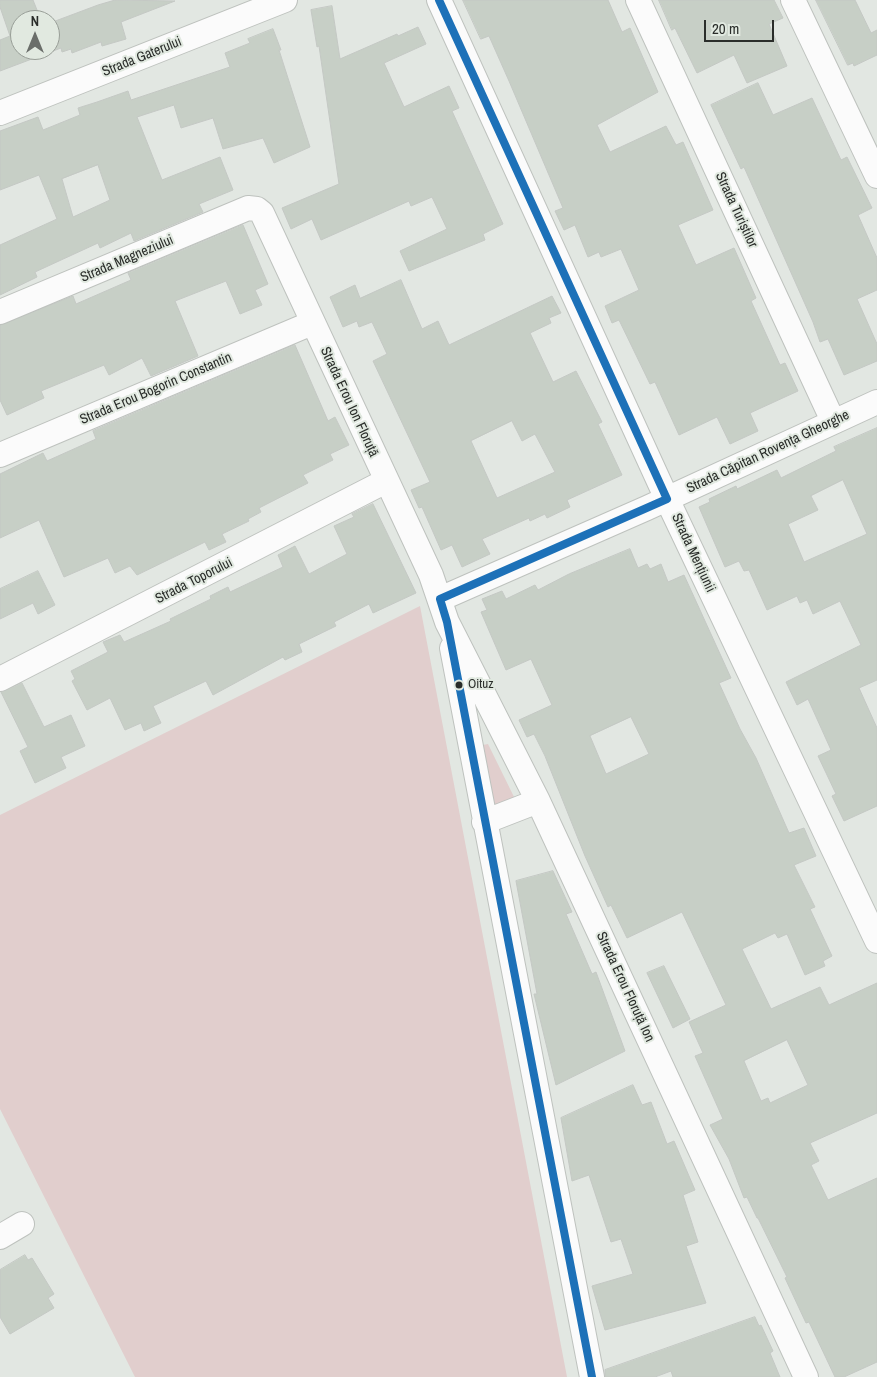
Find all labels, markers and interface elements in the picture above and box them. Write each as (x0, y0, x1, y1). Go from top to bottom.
north arrow (10, 10, 60, 60)
scale bar (707, 10, 777, 42)
text: N (31, 12, 39, 30)
text: 20 m (712, 18, 739, 39)
street label: Strada Gaterului (100, 33, 184, 81)
street label: Strada Turiștilor (711, 170, 761, 250)
street label: Strada Magneziului (78, 232, 176, 286)
street label: Strada Erou Ion Floruță (316, 344, 382, 460)
street label: Strada Erou Bogorin Constantin (78, 349, 234, 429)
street label: Strada Căpitan Rovența Gheorghe (684, 407, 852, 497)
street label: Strada Mențiunii (667, 511, 719, 595)
street label: Strada Toporului (153, 554, 235, 608)
place label: Oituz (468, 677, 493, 693)
marker: Oituz (454, 680, 464, 690)
street label: Strada Erou Floruță Ion (592, 929, 658, 1045)

